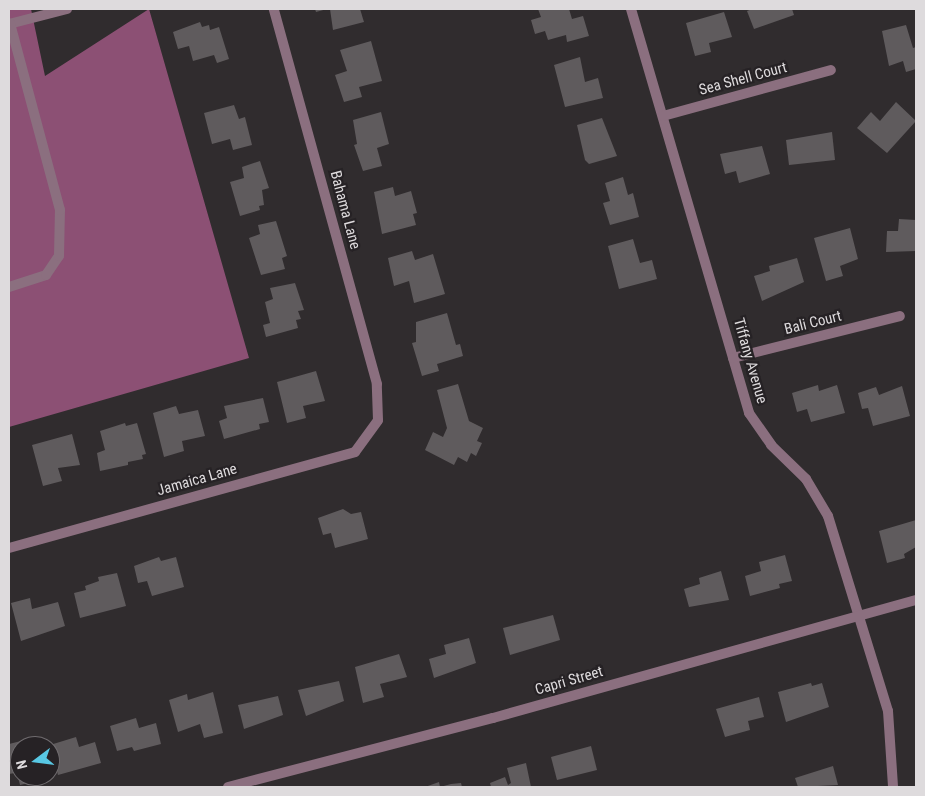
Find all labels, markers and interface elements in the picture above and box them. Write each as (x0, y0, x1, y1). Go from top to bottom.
street label: Sea Shell Court (697, 59, 789, 99)
street label: Bahama Lane (326, 169, 364, 251)
street label: Bali Court (783, 307, 843, 339)
street label: Tiffany Avenue (729, 316, 771, 406)
street label: Jamaica Lane (155, 460, 239, 500)
street label: Capri Street (533, 663, 605, 699)
north arrow (10, 736, 60, 786)
text: N (13, 758, 30, 771)

